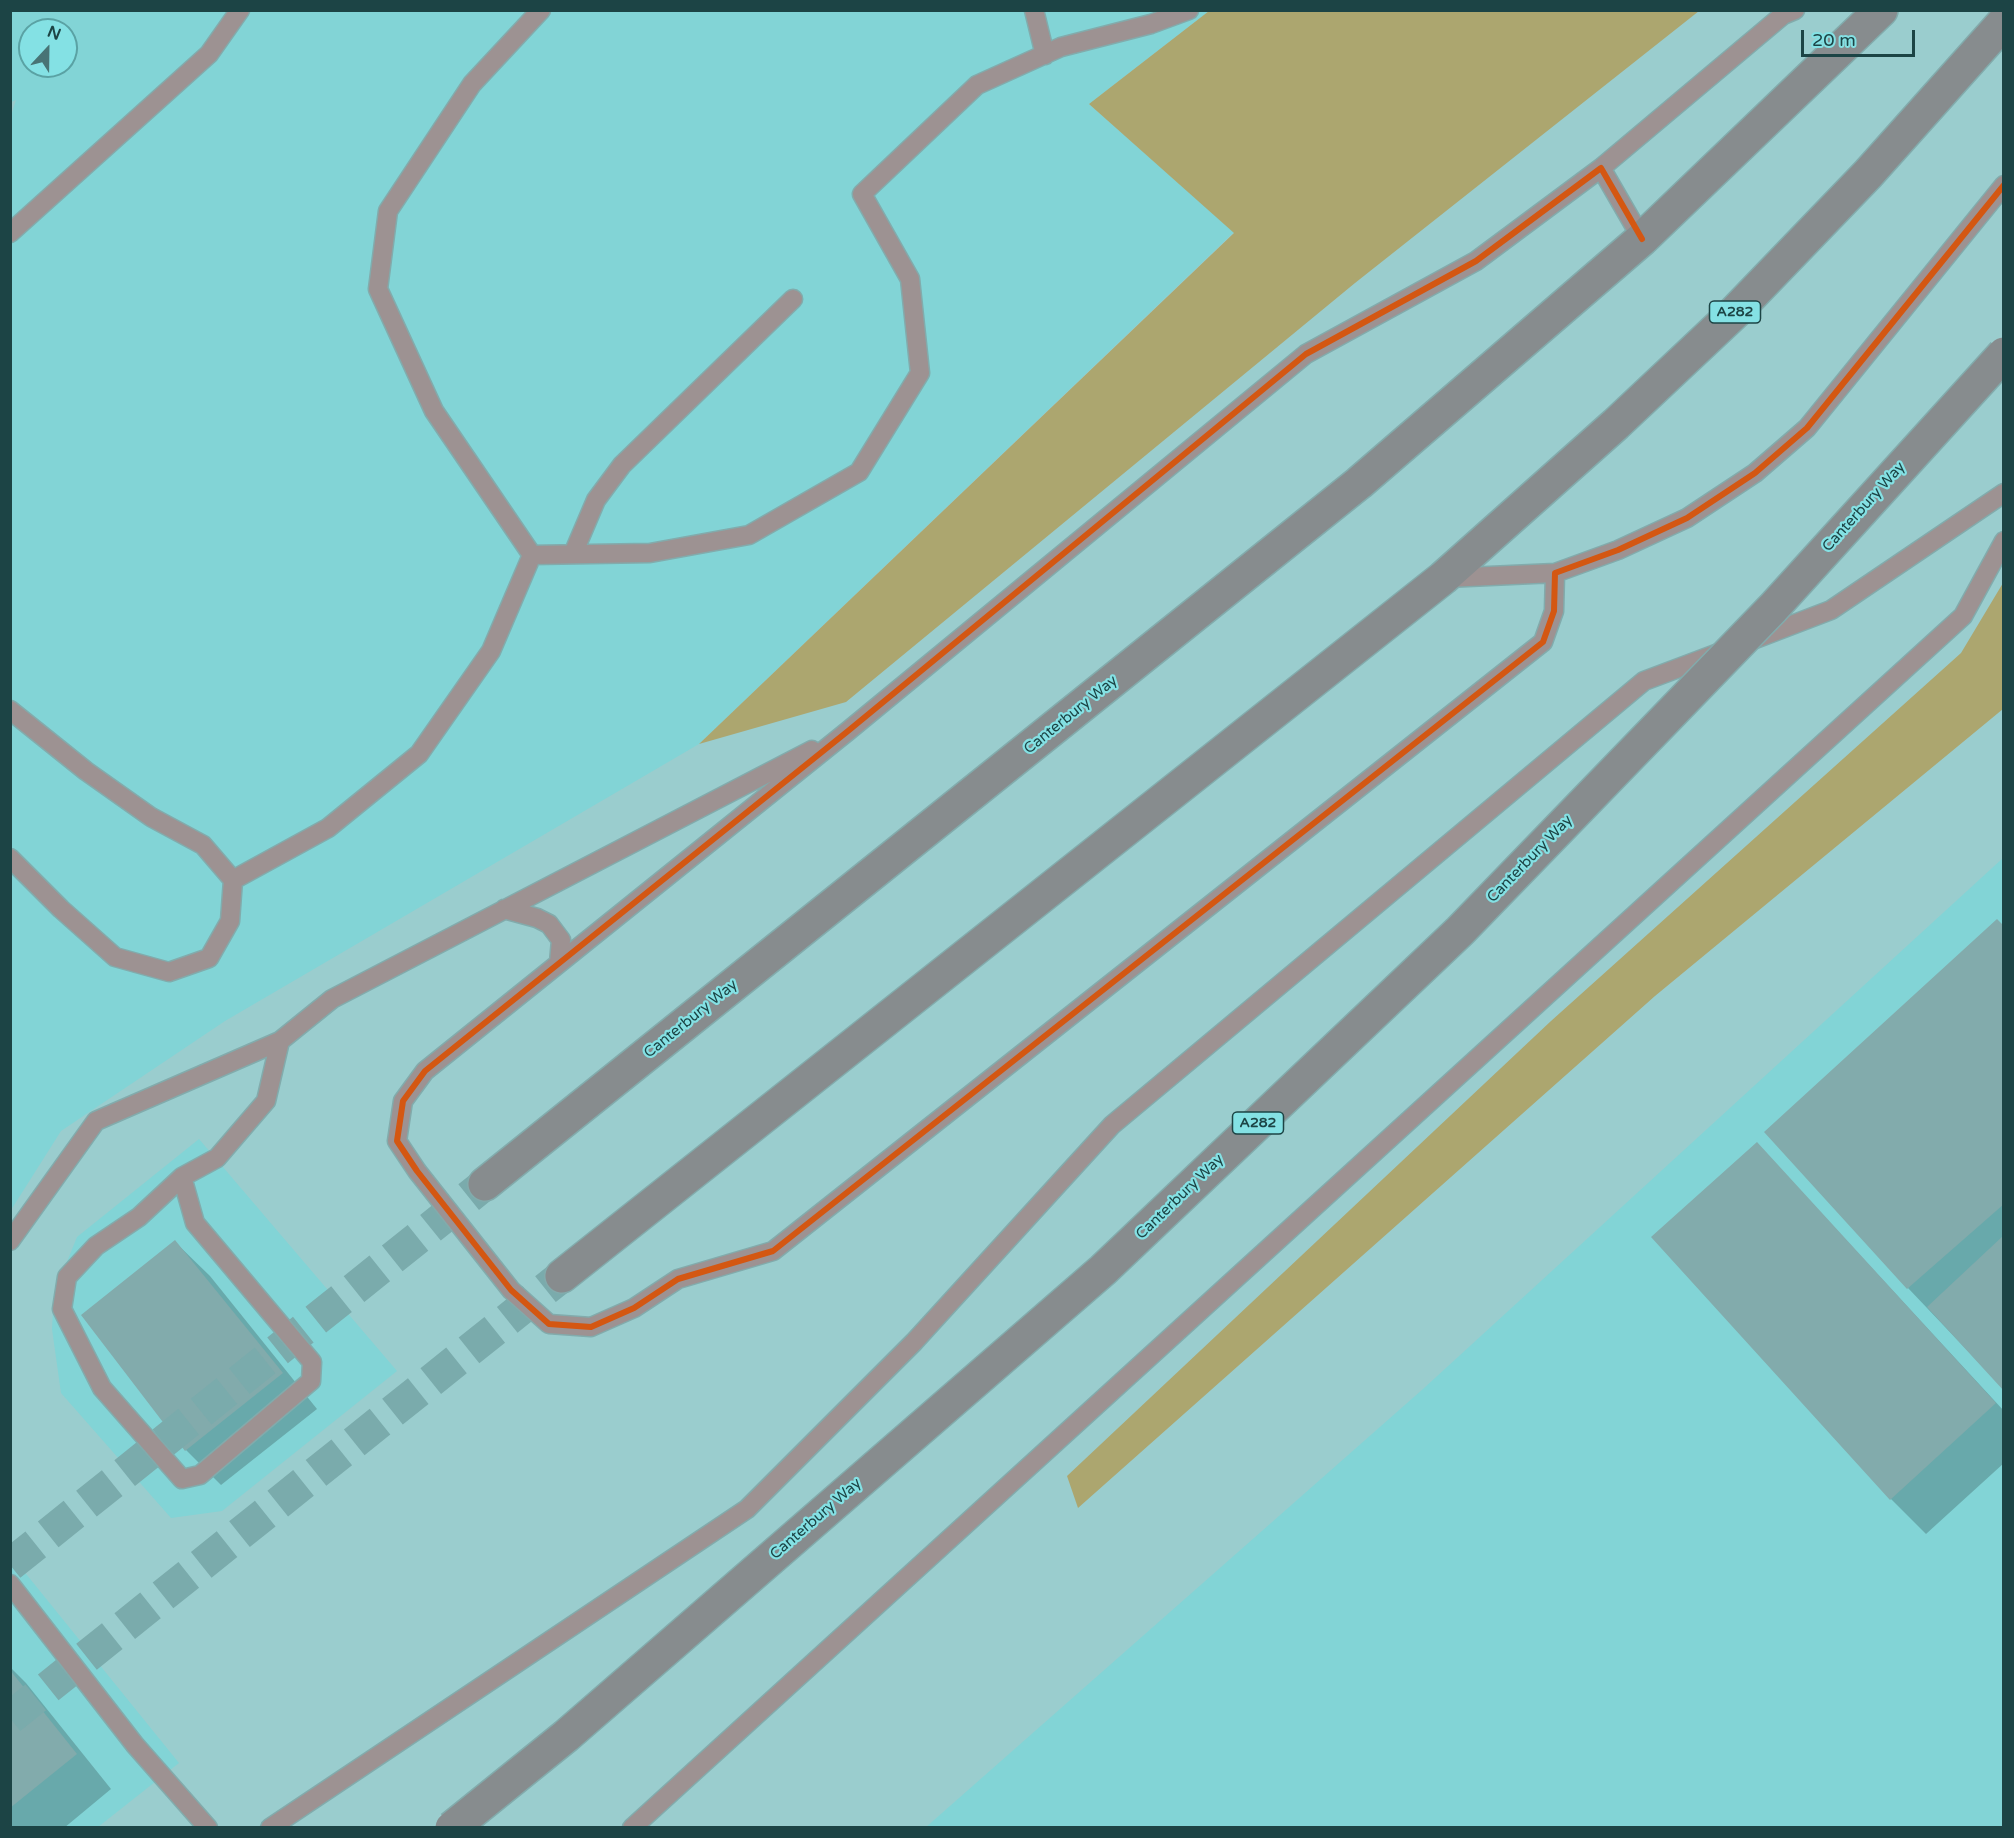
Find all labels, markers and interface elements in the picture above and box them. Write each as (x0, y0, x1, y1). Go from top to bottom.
north arrow (18, 18, 78, 78)
scale bar (1804, 18, 1918, 56)
text: N (44, 21, 64, 45)
text: 20 m (1812, 29, 1856, 51)
road number: A282 (1710, 301, 1760, 323)
street label: Canterbury Way (1819, 458, 1909, 556)
street label: Canterbury Way (1021, 672, 1121, 758)
street label: Canterbury Way (1484, 811, 1576, 907)
street label: Canterbury Way (641, 976, 741, 1062)
road number: A282 (1232, 1112, 1284, 1134)
street label: Canterbury Way (1132, 1151, 1228, 1243)
street label: Canterbury Way (767, 1475, 865, 1563)

